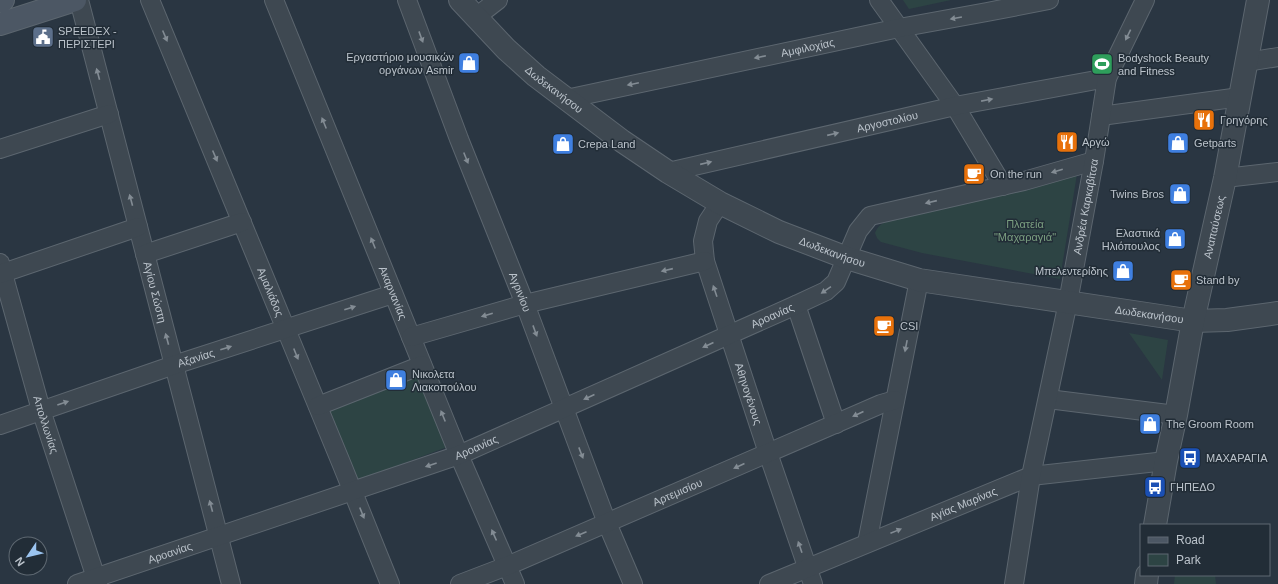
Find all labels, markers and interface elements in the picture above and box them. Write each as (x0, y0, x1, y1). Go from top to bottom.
one-way arrow (950, 15, 962, 21)
public building icon: SPEEDEX - ΠΕΡΙΣΤΕΡΙ (30, 24, 56, 50)
place label: SPEEDEX - ΠΕΡΙΣΤΕΡΙ (58, 25, 117, 50)
one-way arrow (1125, 29, 1131, 41)
one-way arrow (161, 30, 168, 42)
one-way arrow (418, 31, 424, 43)
street label: Αμφιλοχίας (780, 36, 835, 59)
shop icon: Εργαστήριο μουσικών οργάνων Asmir (456, 50, 482, 76)
place label: Εργαστήριο μουσικών οργάνων Asmir (346, 51, 454, 76)
sports icon: Bodyshock Beauty and Fitness (1089, 51, 1115, 77)
place label: Bodyshock Beauty and Fitness (1118, 52, 1210, 77)
one-way arrow (754, 55, 766, 61)
street label: Δωδεκανήσου (523, 63, 585, 115)
one-way arrow (95, 68, 101, 80)
one-way arrow (627, 82, 639, 88)
one-way arrow (981, 97, 993, 103)
restaurant icon: Γρηγόρης (1191, 107, 1217, 133)
street label: Αργοστολίου (856, 109, 919, 134)
place label: Γρηγόρης (1220, 114, 1268, 126)
one-way arrow (321, 116, 327, 128)
restaurant icon: Αργώ (1054, 129, 1080, 155)
shop icon: Getparts (1165, 130, 1191, 156)
shop icon: Crepa Land (550, 131, 576, 157)
one-way arrow (827, 131, 839, 137)
place label: Αργώ (1082, 136, 1110, 148)
place label: Getparts (1194, 137, 1237, 149)
place label: Crepa Land (578, 138, 636, 150)
one-way arrow (211, 150, 218, 162)
one-way arrow (464, 153, 470, 165)
street label: Ανδρέα Καρκαβίτσα (1071, 157, 1100, 256)
one-way arrow (700, 160, 713, 166)
cafe icon: On the run (961, 161, 987, 187)
place label: On the run (990, 168, 1042, 180)
one-way arrow (1051, 168, 1063, 174)
shop icon: Twins Bros (1167, 181, 1193, 207)
place label: Twins Bros (1110, 188, 1164, 200)
one-way arrow (128, 194, 134, 206)
street label: Αναπαύσεως (1201, 194, 1227, 260)
one-way arrow (924, 200, 937, 206)
park label: Πλατεία "Μαχαραγιά" (994, 218, 1056, 243)
shop icon: Ελαστικά Ηλιόπουλος (1162, 226, 1188, 252)
place label: Ελαστικά Ηλιόπουλος (1102, 227, 1161, 252)
street label: Δωδεκανήσου (798, 234, 867, 269)
one-way arrow (370, 238, 376, 249)
shop icon: Μπελεντερίδης (1110, 258, 1136, 284)
street label: Αγίου Σώστη (141, 260, 169, 324)
street label: Ακαρνανίας (377, 264, 409, 321)
place label: Μπελεντερίδης (1035, 265, 1108, 277)
street label: Αμαλιάδος (255, 266, 286, 318)
cafe icon: Stand by (1168, 267, 1194, 293)
one-way arrow (661, 268, 674, 274)
street label: Αγρινίου (507, 270, 533, 313)
place label: Stand by (1196, 274, 1240, 286)
one-way arrow (712, 284, 718, 296)
one-way arrow (821, 286, 831, 294)
street label: Αροανίας (749, 301, 796, 330)
street label: Δωδεκανήσου (1114, 303, 1184, 325)
one-way arrow (344, 305, 356, 311)
one-way arrow (481, 312, 493, 318)
cafe icon: CSI (871, 313, 897, 339)
place label: CSI (900, 320, 918, 332)
one-way arrow (532, 326, 538, 338)
one-way arrow (164, 333, 170, 345)
one-way arrow (902, 340, 908, 352)
one-way arrow (703, 342, 714, 348)
one-way arrow (221, 345, 233, 351)
street label: Αξανίας (176, 346, 216, 369)
one-way arrow (294, 348, 300, 360)
street label: Αθηνογένους (733, 361, 764, 426)
shop icon: Νικολετα Λιακοπούλου (383, 367, 409, 393)
place label: Νικολετα Λιακοπούλου (412, 368, 477, 393)
street label: Απολλωνίας (31, 394, 61, 455)
one-way arrow (584, 394, 595, 400)
one-way arrow (58, 400, 70, 406)
one-way arrow (440, 410, 446, 421)
one-way arrow (853, 411, 864, 417)
shop icon: The Groom Room (1137, 411, 1163, 437)
place label: The Groom Room (1166, 418, 1254, 430)
street label: Αροανίας (453, 433, 500, 462)
bus stop icon: ΜΑΧΑΡΑΓΙΑ (1177, 445, 1203, 471)
one-way arrow (578, 447, 584, 459)
place label: ΜΑΧΑΡΑΓΙΑ (1206, 452, 1268, 464)
one-way arrow (425, 462, 437, 468)
one-way arrow (732, 463, 744, 469)
bus stop icon: ΓΗΠΕΔΟ (1142, 474, 1168, 500)
street label: Αρτεμισίου (651, 476, 704, 508)
place label: ΓΗΠΕΔΟ (1170, 481, 1215, 493)
street label: Αγίας Μαρίνας (928, 485, 998, 523)
one-way arrow (207, 499, 213, 512)
one-way arrow (359, 507, 365, 519)
legend (1140, 524, 1270, 576)
one-way arrow (890, 528, 902, 534)
one-way arrow (491, 530, 497, 541)
one-way arrow (576, 531, 587, 537)
text: Road (1176, 533, 1205, 547)
north arrow (8, 536, 48, 576)
street label: Αροανίας (146, 540, 193, 566)
one-way arrow (797, 541, 803, 553)
text: Park (1176, 553, 1202, 567)
text: N (13, 555, 27, 568)

